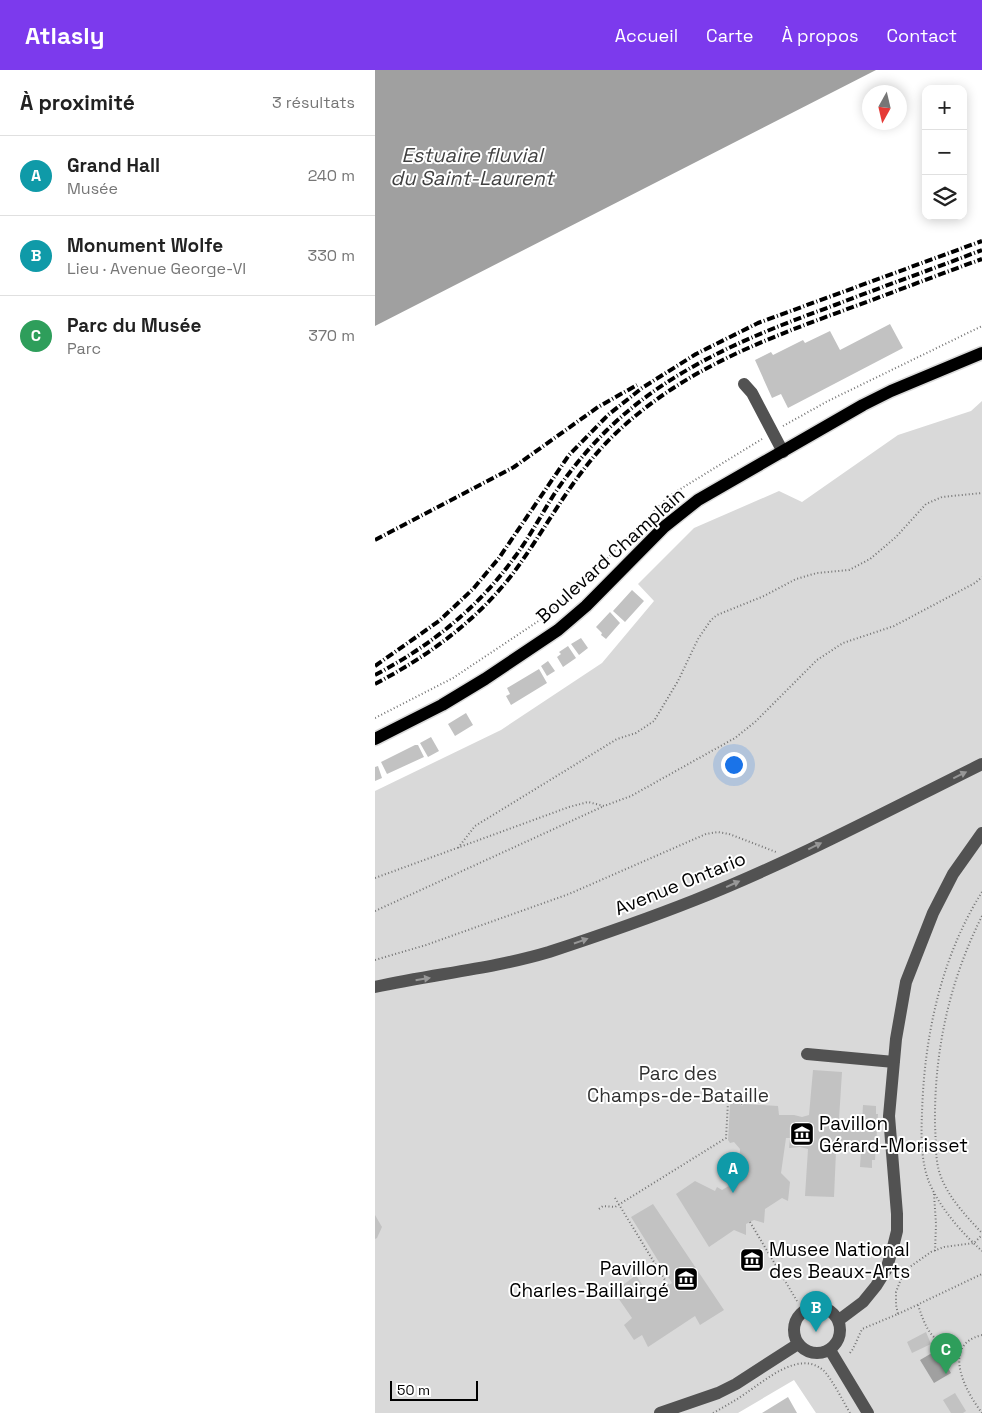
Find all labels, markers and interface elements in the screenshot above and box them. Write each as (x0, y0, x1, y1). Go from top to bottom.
text: Atlasly (25, 20, 104, 51)
text: Accueil (615, 24, 678, 47)
text: Carte (706, 24, 753, 47)
text: À propos (781, 24, 859, 47)
text: Contact (887, 24, 957, 47)
north arrow (862, 85, 907, 130)
map controls (922, 85, 967, 220)
button: + (922, 85, 967, 130)
text: À proximité (20, 89, 135, 116)
text: 3 résultats (272, 92, 355, 113)
button: − (922, 130, 967, 175)
water label: Estuaire fluvial du Saint-Laurent (390, 142, 556, 191)
text: Grand Hall (67, 153, 160, 178)
text: A (31, 165, 41, 186)
text: 240 m (308, 165, 355, 186)
button: layers (922, 175, 967, 220)
text: Musée (67, 178, 118, 199)
text: Monument Wolfe (67, 233, 223, 258)
text: B (31, 245, 41, 266)
text: 330 m (308, 245, 355, 266)
text: Lieu · Avenue George-VI (67, 258, 246, 279)
text: Parc du Musée (67, 313, 201, 338)
text: C (31, 325, 41, 346)
text: 370 m (308, 325, 355, 346)
text: Parc (67, 338, 101, 359)
street label: Boulevard Champlain (531, 482, 690, 629)
your location (721, 752, 747, 778)
one-way arrow (953, 770, 968, 779)
one-way arrow (807, 842, 822, 850)
street label: Avenue Ontario (611, 846, 749, 921)
one-way arrow (726, 879, 740, 887)
one-way arrow (573, 937, 588, 944)
one-way arrow (415, 974, 431, 982)
park label: Parc des Champs-de-Bataille (587, 1061, 769, 1108)
place label: Pavillon Gérard-Morisset (819, 1111, 968, 1158)
museum icon: Pavillon Gérard-Morisset (789, 1121, 815, 1147)
pin: A (717, 1152, 749, 1193)
place label: Musee National des Beaux-Arts (769, 1237, 910, 1284)
museum icon: Musee National des Beaux-Arts (739, 1247, 765, 1273)
place label: Pavillon Charles-Baillairgé (509, 1256, 669, 1303)
museum icon: Pavillon Charles-Baillairgé (673, 1266, 699, 1292)
pin: B (800, 1291, 832, 1332)
pin: C (930, 1333, 962, 1374)
scale bar (390, 1378, 477, 1401)
text: 50 m (397, 1381, 430, 1399)

